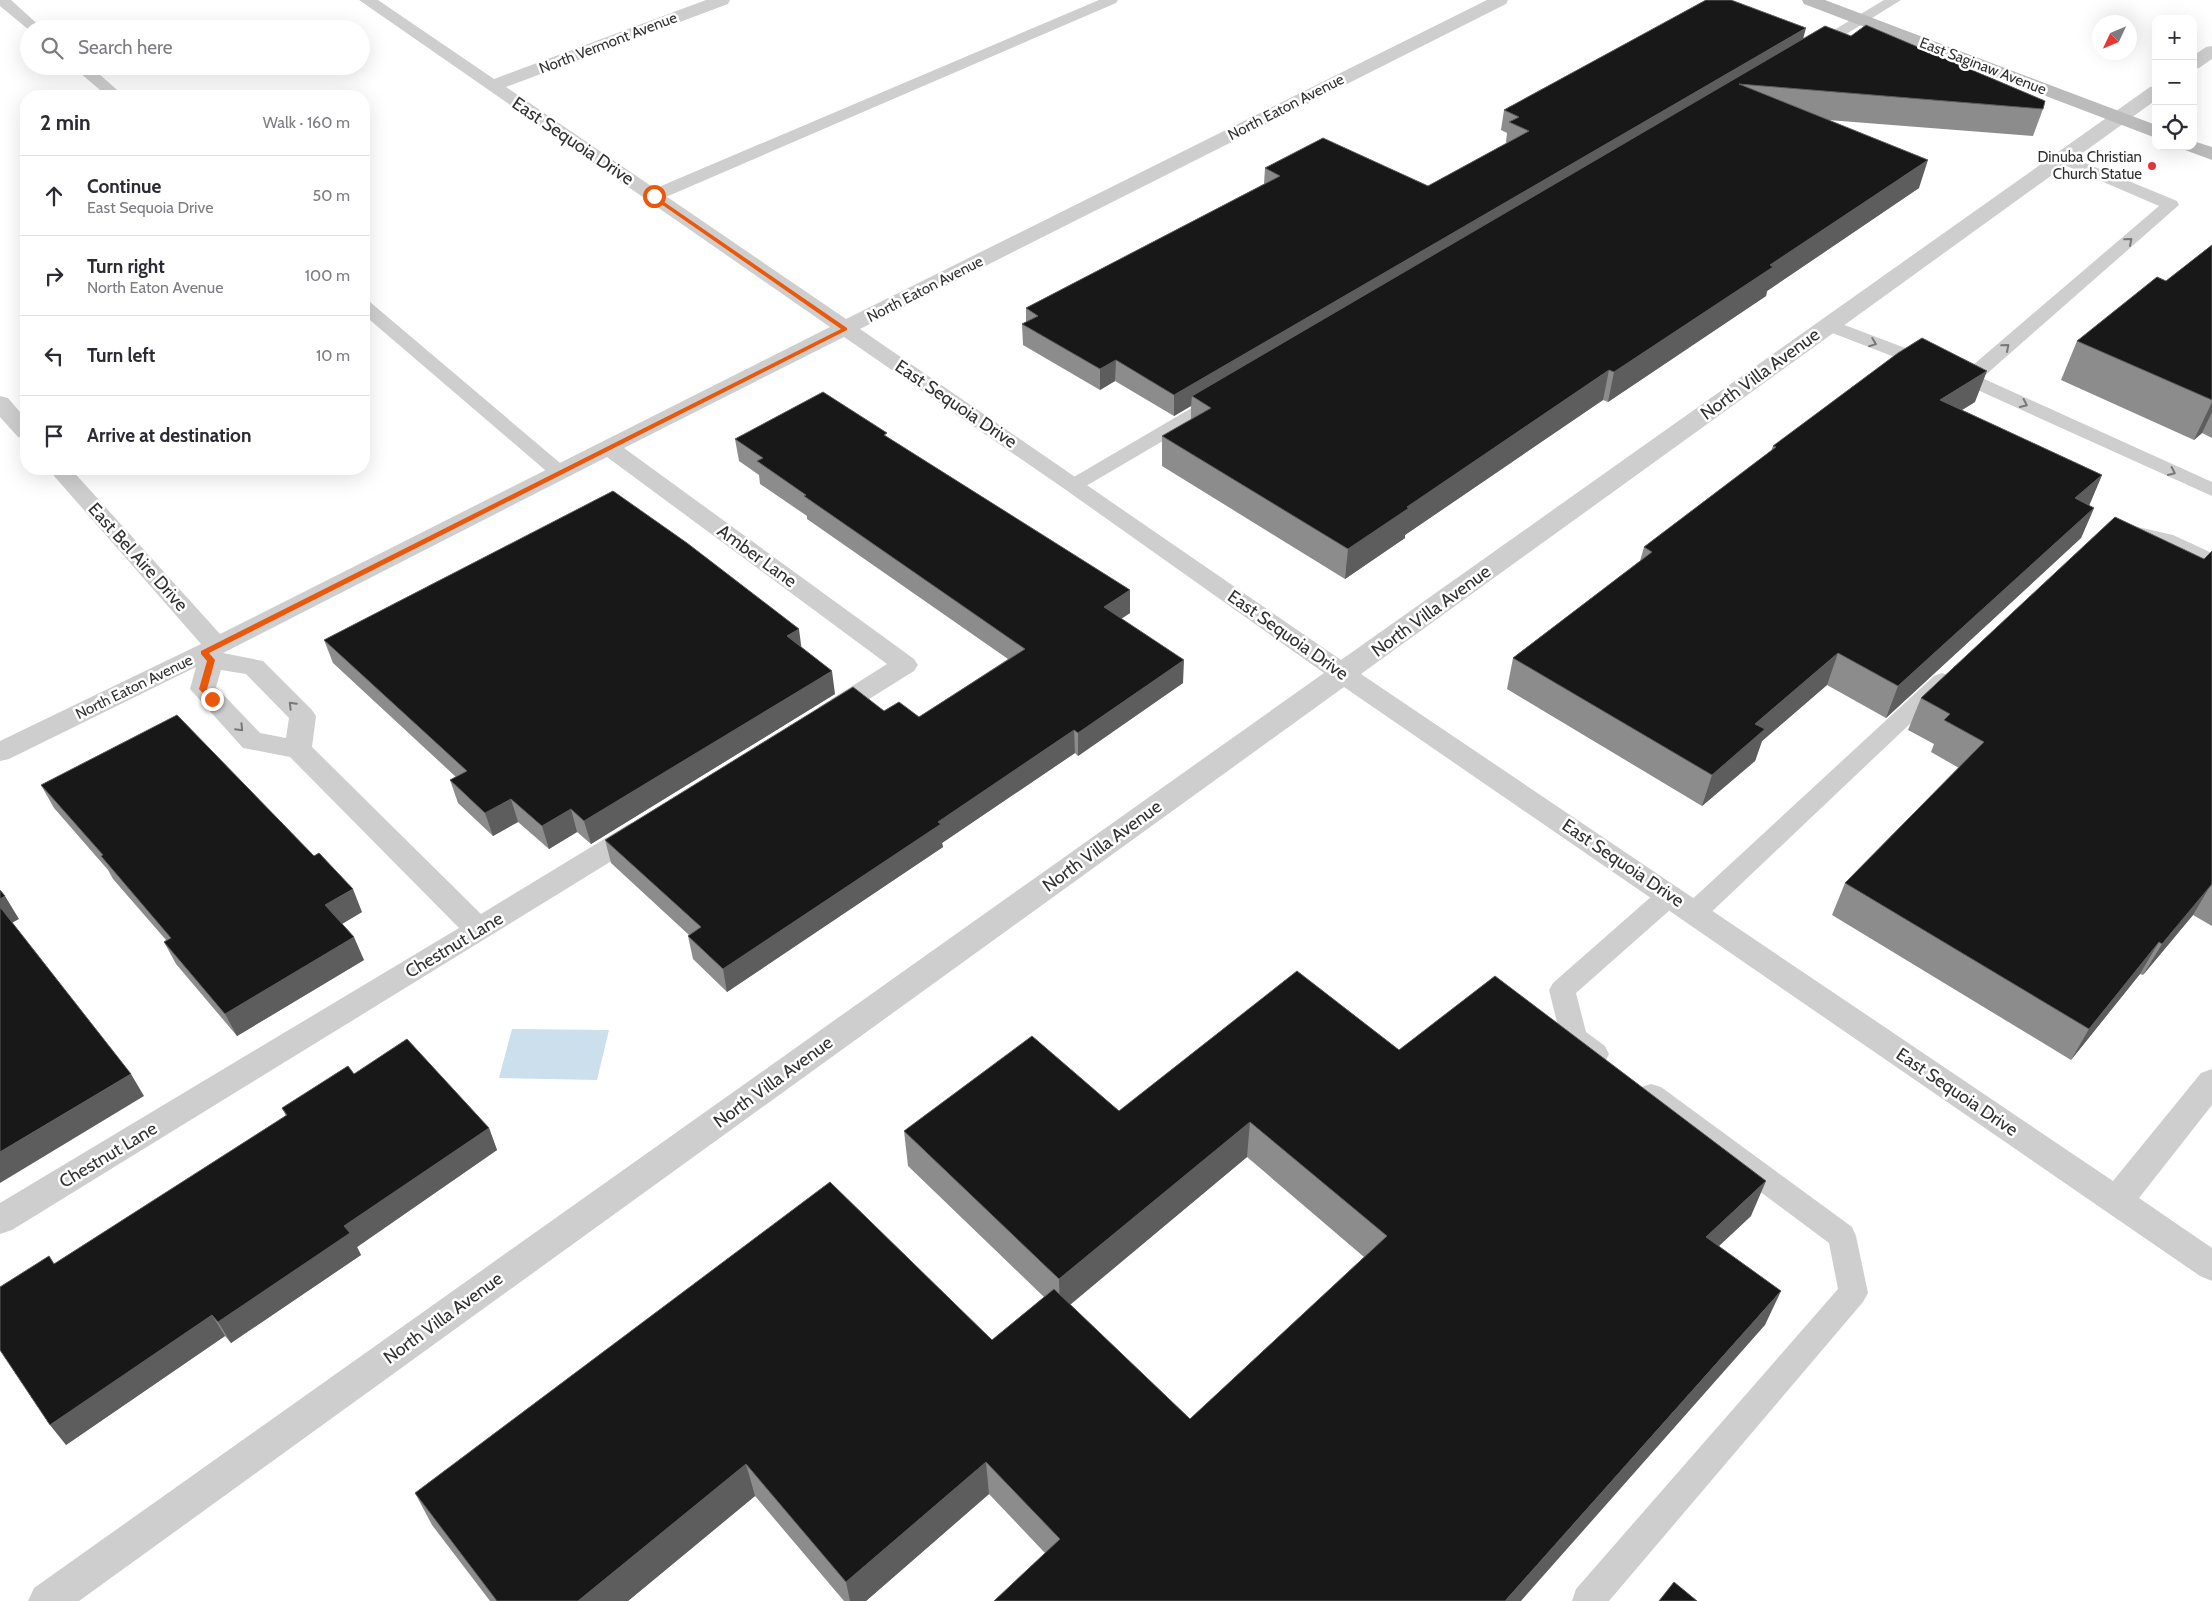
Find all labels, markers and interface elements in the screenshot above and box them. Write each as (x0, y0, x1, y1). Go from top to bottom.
street label: North Vermont Avenue (537, 8, 680, 78)
north arrow (2092, 15, 2137, 60)
map controls (2152, 15, 2197, 150)
button: + (2152, 15, 2197, 60)
search box (20, 20, 370, 75)
icon: search (38, 34, 66, 62)
street label: East Saginaw Avenue (1917, 34, 2049, 99)
text: Search here (78, 36, 172, 59)
button: − (2152, 60, 2197, 105)
street label: North Eaton Avenue (1225, 70, 1347, 144)
street label: East Sequoia Drive (508, 92, 638, 190)
button: locate (2152, 105, 2197, 150)
text: 2 min (40, 110, 91, 135)
text: Walk · 160 m (263, 113, 350, 132)
place label: Dinuba Christian Church Statue (2038, 148, 2142, 183)
marker: Dinuba Christian Church Statue (2146, 160, 2158, 172)
text: Continue (87, 175, 161, 198)
icon: ahead (40, 182, 68, 210)
route start (643, 185, 666, 208)
text: 50 m (313, 186, 350, 205)
text: East Sequoia Drive (87, 198, 213, 217)
one-way arrow (2123, 238, 2132, 247)
street label: North Eaton Avenue (864, 252, 986, 326)
text: Turn right (87, 255, 165, 278)
icon: right (40, 262, 68, 290)
text: 100 m (305, 266, 350, 285)
text: North Eaton Avenue (87, 278, 223, 297)
street label: North Villa Avenue (1696, 323, 1824, 425)
one-way arrow (1869, 337, 1877, 347)
icon: left (40, 342, 68, 370)
text: Turn left (87, 344, 155, 367)
one-way arrow (2000, 344, 2009, 353)
text: 10 m (316, 346, 350, 365)
street label: East Sequoia Drive (891, 355, 1021, 453)
one-way arrow (2019, 398, 2028, 408)
icon: arrive (40, 422, 68, 450)
text: Arrive at destination (87, 424, 251, 447)
one-way arrow (2167, 465, 2176, 476)
street label: East Bel Aire Drive (84, 498, 192, 616)
street label: Amber Lane (713, 520, 801, 592)
street label: North Villa Avenue (1367, 560, 1495, 662)
street label: East Sequoia Drive (1223, 585, 1353, 685)
street label: North Eaton Avenue (73, 651, 196, 723)
route end (201, 688, 224, 711)
one-way arrow (289, 702, 298, 711)
one-way arrow (234, 722, 243, 731)
street label: North Villa Avenue (1038, 795, 1166, 897)
street label: East Sequoia Drive (1558, 814, 1688, 912)
street label: Chestnut Lane (401, 907, 507, 983)
street label: North Villa Avenue (709, 1031, 837, 1133)
street label: East Sequoia Drive (1892, 1043, 2022, 1141)
street label: Chestnut Lane (55, 1117, 161, 1193)
street label: North Villa Avenue (379, 1267, 507, 1369)

